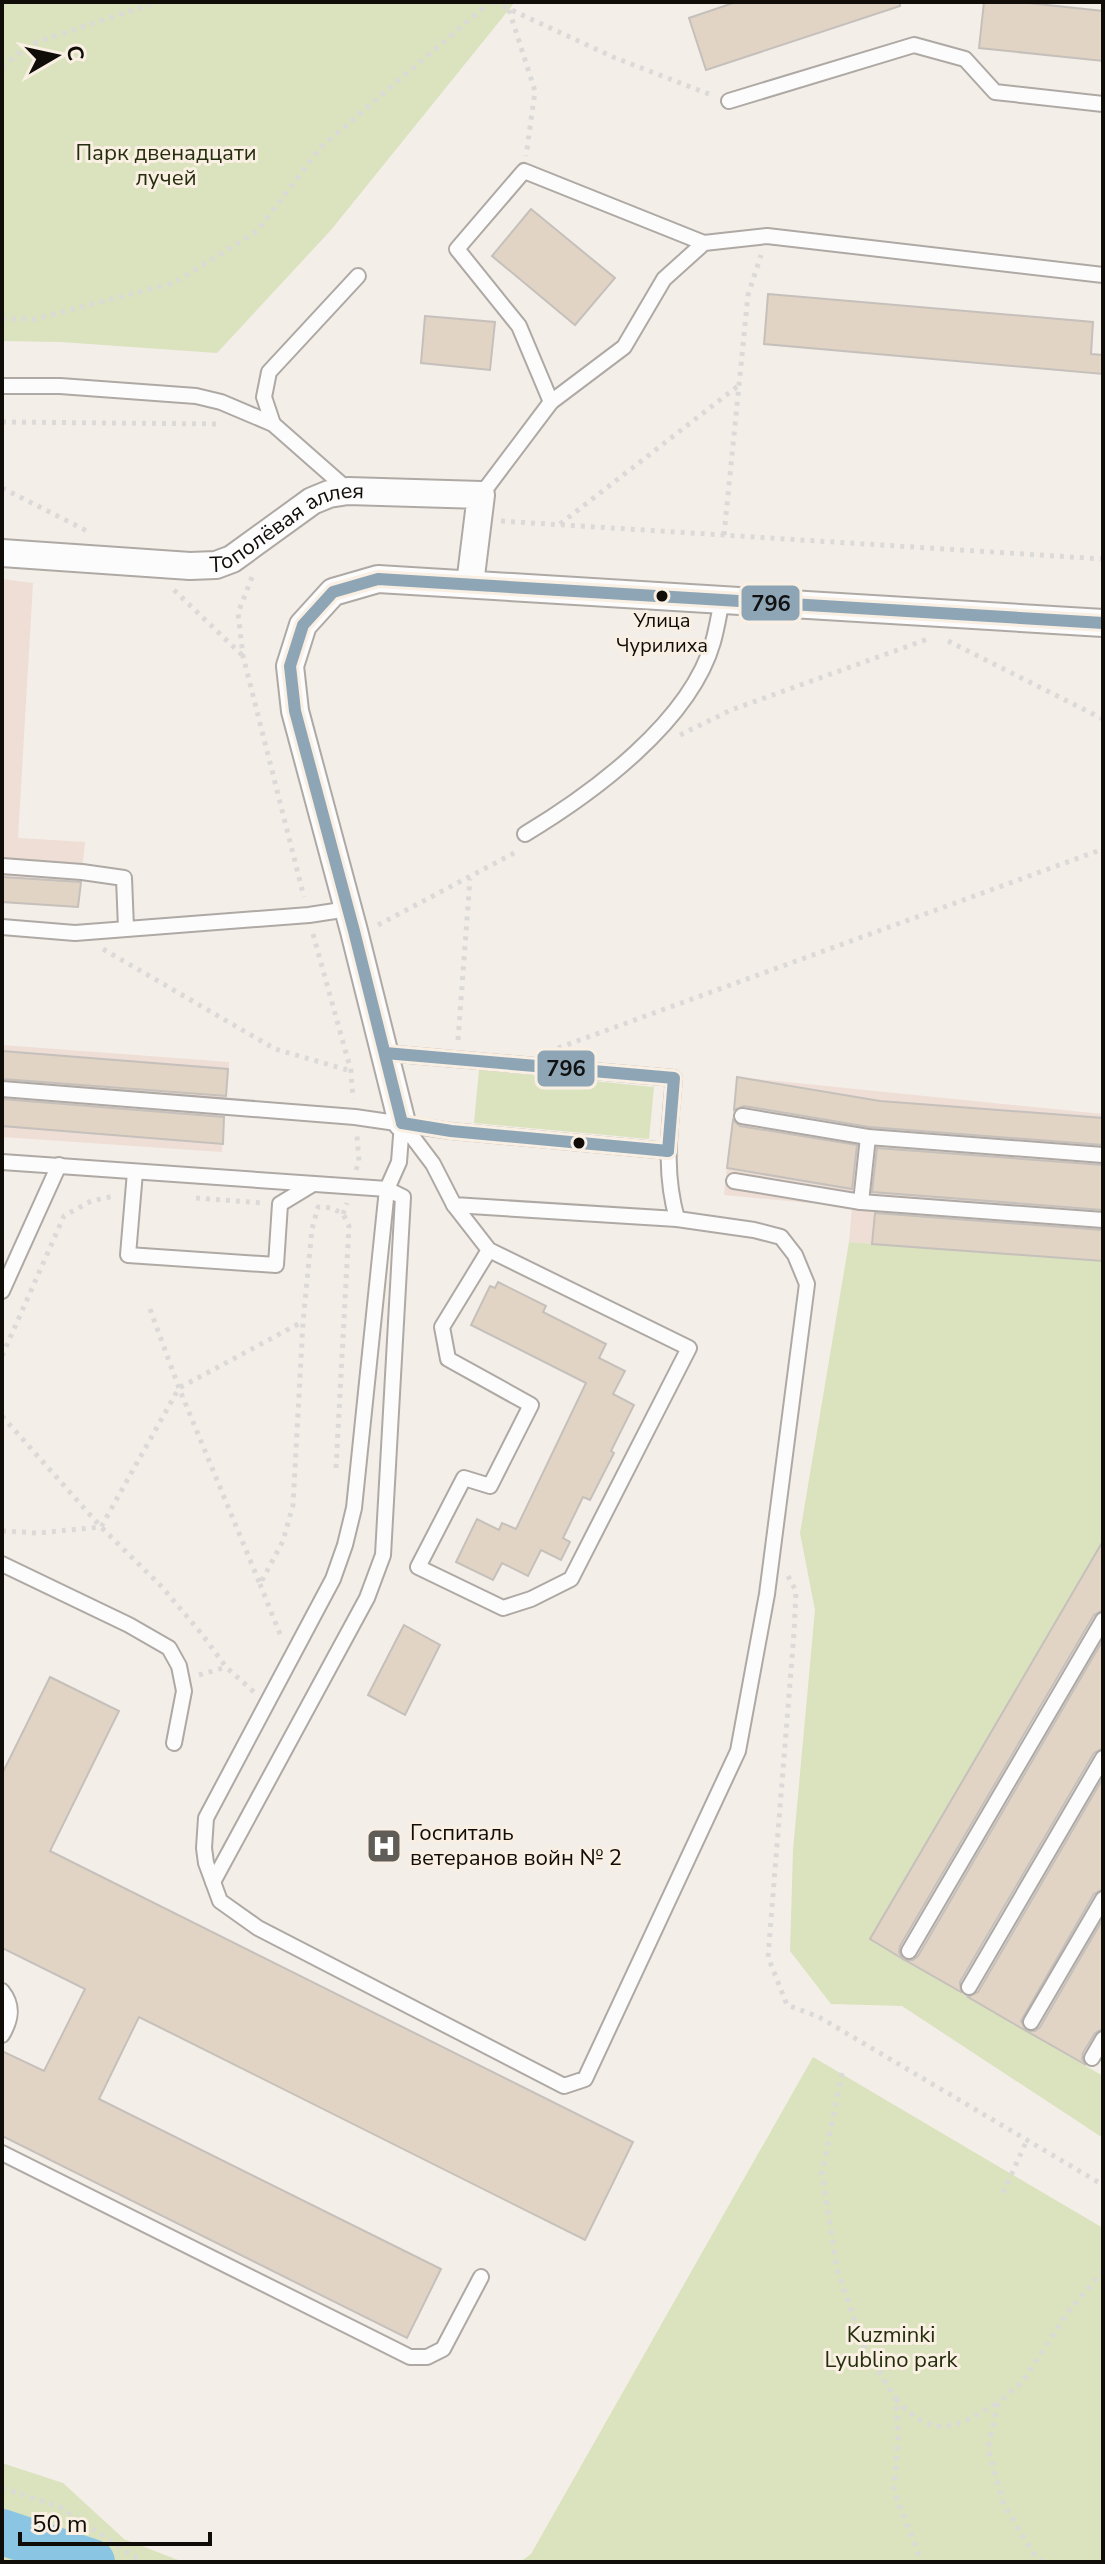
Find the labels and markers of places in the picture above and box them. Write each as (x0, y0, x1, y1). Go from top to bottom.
marker: Улица Чурилиха (654, 588, 670, 604)
place label: Улица Чурилиха (616, 607, 708, 659)
unlabelled marker (571, 1135, 587, 1151)
place label: Госпиталь ветеранов войн № 2 (410, 1818, 622, 1873)
hospital icon: Госпиталь ветеранов войн № 2 (365, 1827, 403, 1865)

